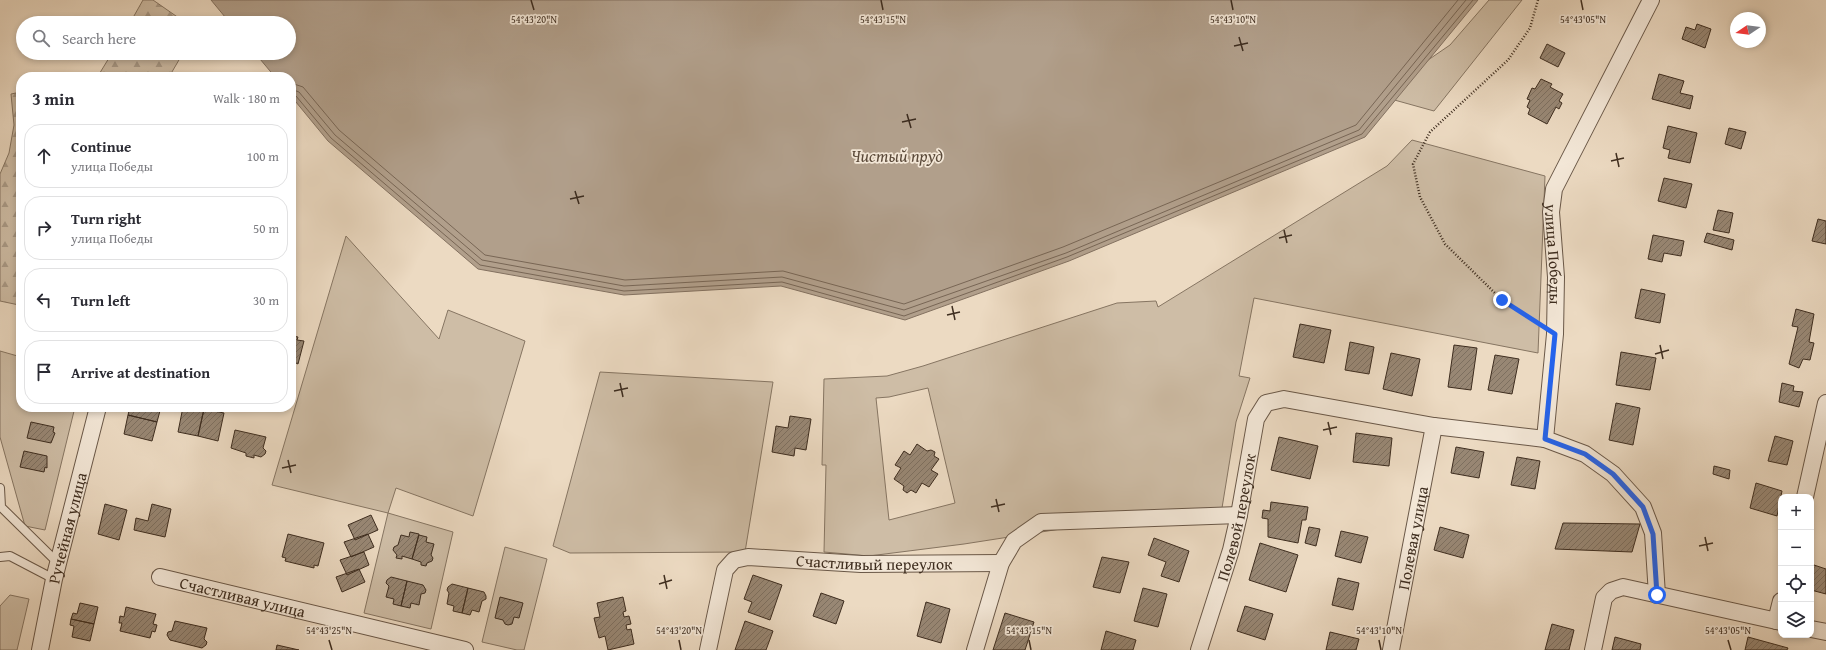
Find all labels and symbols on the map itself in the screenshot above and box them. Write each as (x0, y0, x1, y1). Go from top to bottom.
text: 54°43'20"N (511, 12, 557, 27)
text: 54°43'15"N (860, 12, 906, 27)
text: 54°43'10"N (1210, 12, 1256, 27)
text: 54°43'05"N (1560, 12, 1606, 27)
north arrow (1730, 12, 1766, 48)
water label: Чистый пруд (851, 143, 943, 168)
street label: улица Победы (1539, 201, 1568, 305)
route end (1493, 291, 1511, 309)
street label: Полевой переулок (1210, 451, 1262, 584)
street label: Ручейная улица (41, 469, 93, 586)
street label: Полевая улица (1391, 484, 1434, 592)
street label: Счастливый переулок (795, 548, 953, 576)
street label: Счастливая улица (177, 570, 308, 623)
route start (1648, 586, 1666, 604)
text: 54°43'25"N (306, 623, 352, 638)
text: 54°43'20"N (656, 623, 702, 638)
text: 54°43'15"N (1006, 623, 1052, 638)
text: 54°43'10"N (1356, 623, 1402, 638)
text: 54°43'05"N (1705, 623, 1751, 638)

